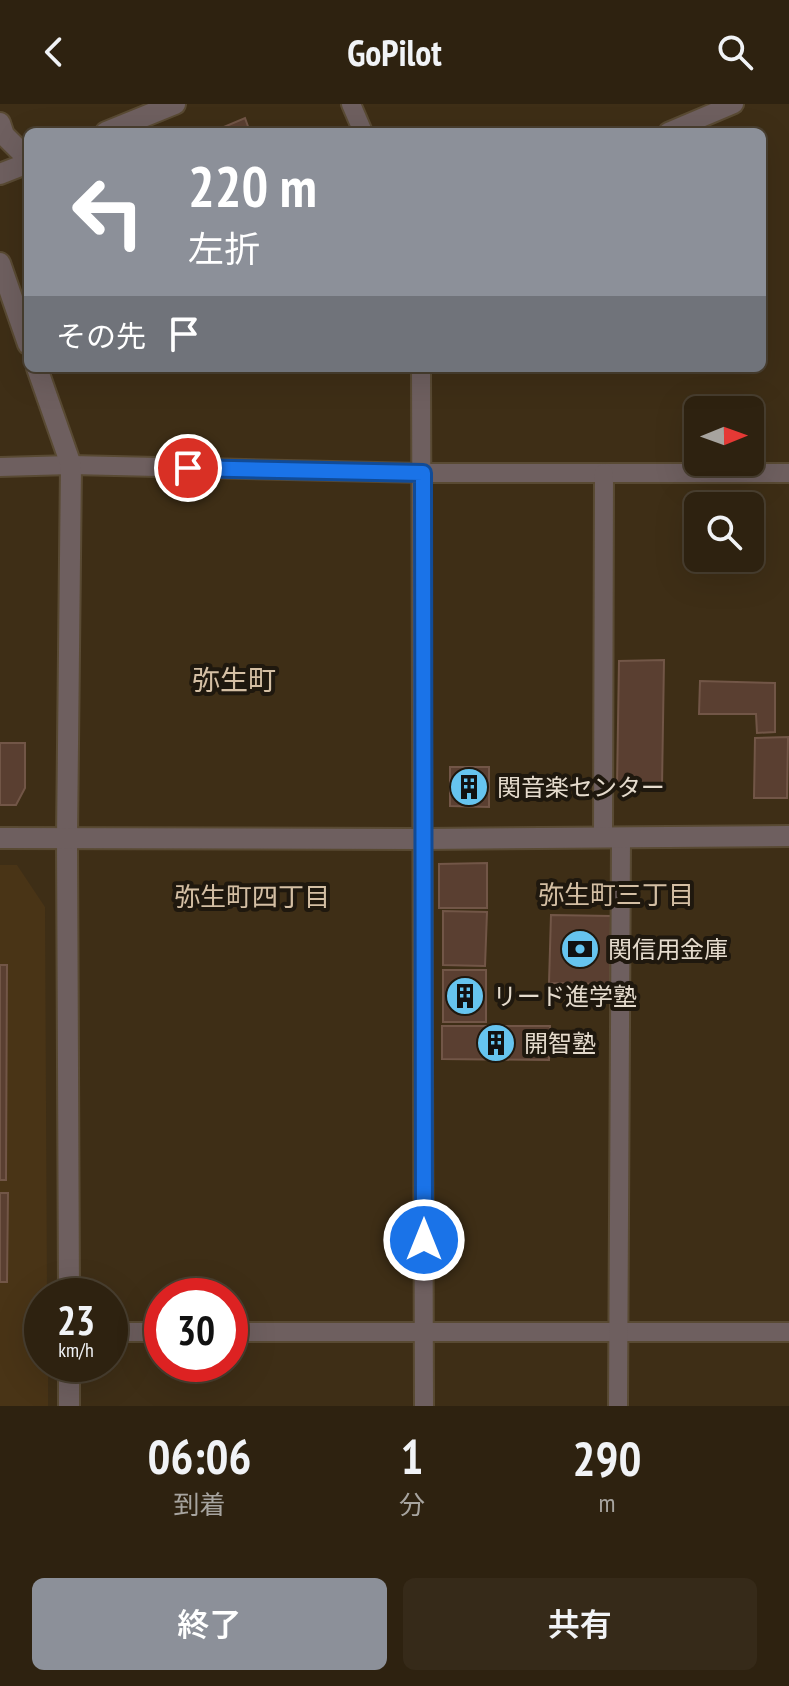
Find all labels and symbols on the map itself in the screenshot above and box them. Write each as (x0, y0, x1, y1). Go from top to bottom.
north arrow (684, 396, 764, 476)
pin (154, 434, 222, 502)
district label: 弥生町 (192, 661, 276, 698)
building icon: 関音楽センター (448, 766, 490, 808)
place label: 関音楽センター (497, 772, 665, 803)
district label: 弥生町三丁目 (538, 878, 694, 911)
district label: 弥生町四丁目 (174, 880, 330, 913)
bank icon: 関信用金庫 (559, 928, 601, 970)
place label: 関信用金庫 (608, 934, 728, 965)
building icon: リード進学塾 (444, 975, 486, 1017)
place label: リード進学塾 (493, 981, 637, 1012)
building icon: 開智塾 (475, 1022, 517, 1064)
place label: 開智塾 (524, 1028, 596, 1059)
position arrow (382, 1198, 466, 1282)
speed limit sign: 30 (144, 1278, 248, 1382)

